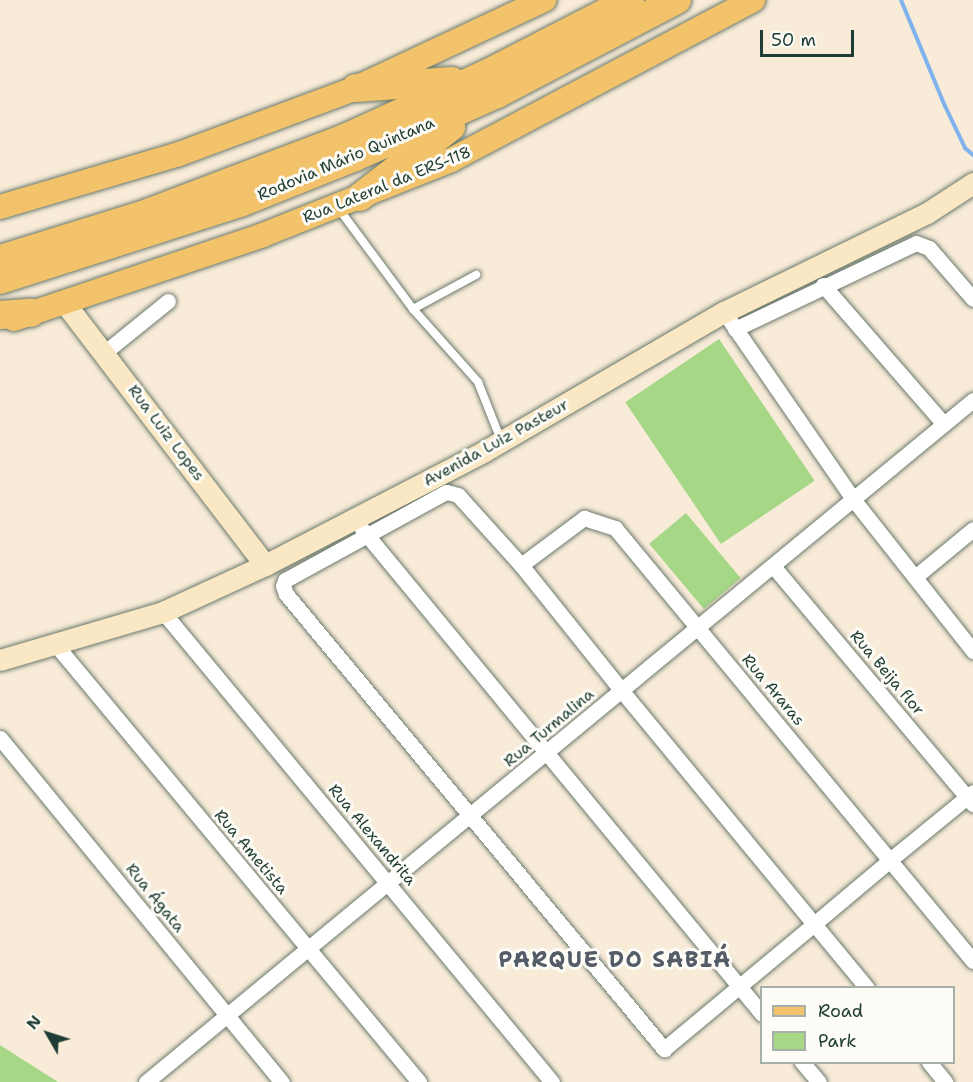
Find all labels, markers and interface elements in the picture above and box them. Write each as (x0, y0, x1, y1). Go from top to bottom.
scale bar (763, 18, 858, 56)
text: 50 m (771, 28, 816, 52)
street label: Rodovia Mário Quintana (255, 113, 437, 205)
street label: Rua Lateral da ERS-118 (300, 142, 474, 228)
street label: Rua Luiz Lopes (124, 381, 208, 485)
street label: Avenida Luiz Pasteur (420, 395, 572, 491)
street label: Rua Beija flor (846, 627, 928, 719)
street label: Rua Araras (738, 650, 808, 730)
street label: Rua Turmalina (500, 685, 598, 771)
street label: Rua Alexandrita (324, 780, 420, 890)
street label: Rua Ametista (210, 806, 292, 898)
street label: Rua Ágata (121, 860, 189, 936)
district label: PARQUE DO SABIÁ (498, 947, 732, 973)
legend (760, 986, 955, 1064)
text: Road (818, 999, 863, 1023)
north arrow (18, 1004, 78, 1064)
text: N (21, 1011, 46, 1034)
text: Park (818, 1029, 857, 1053)

